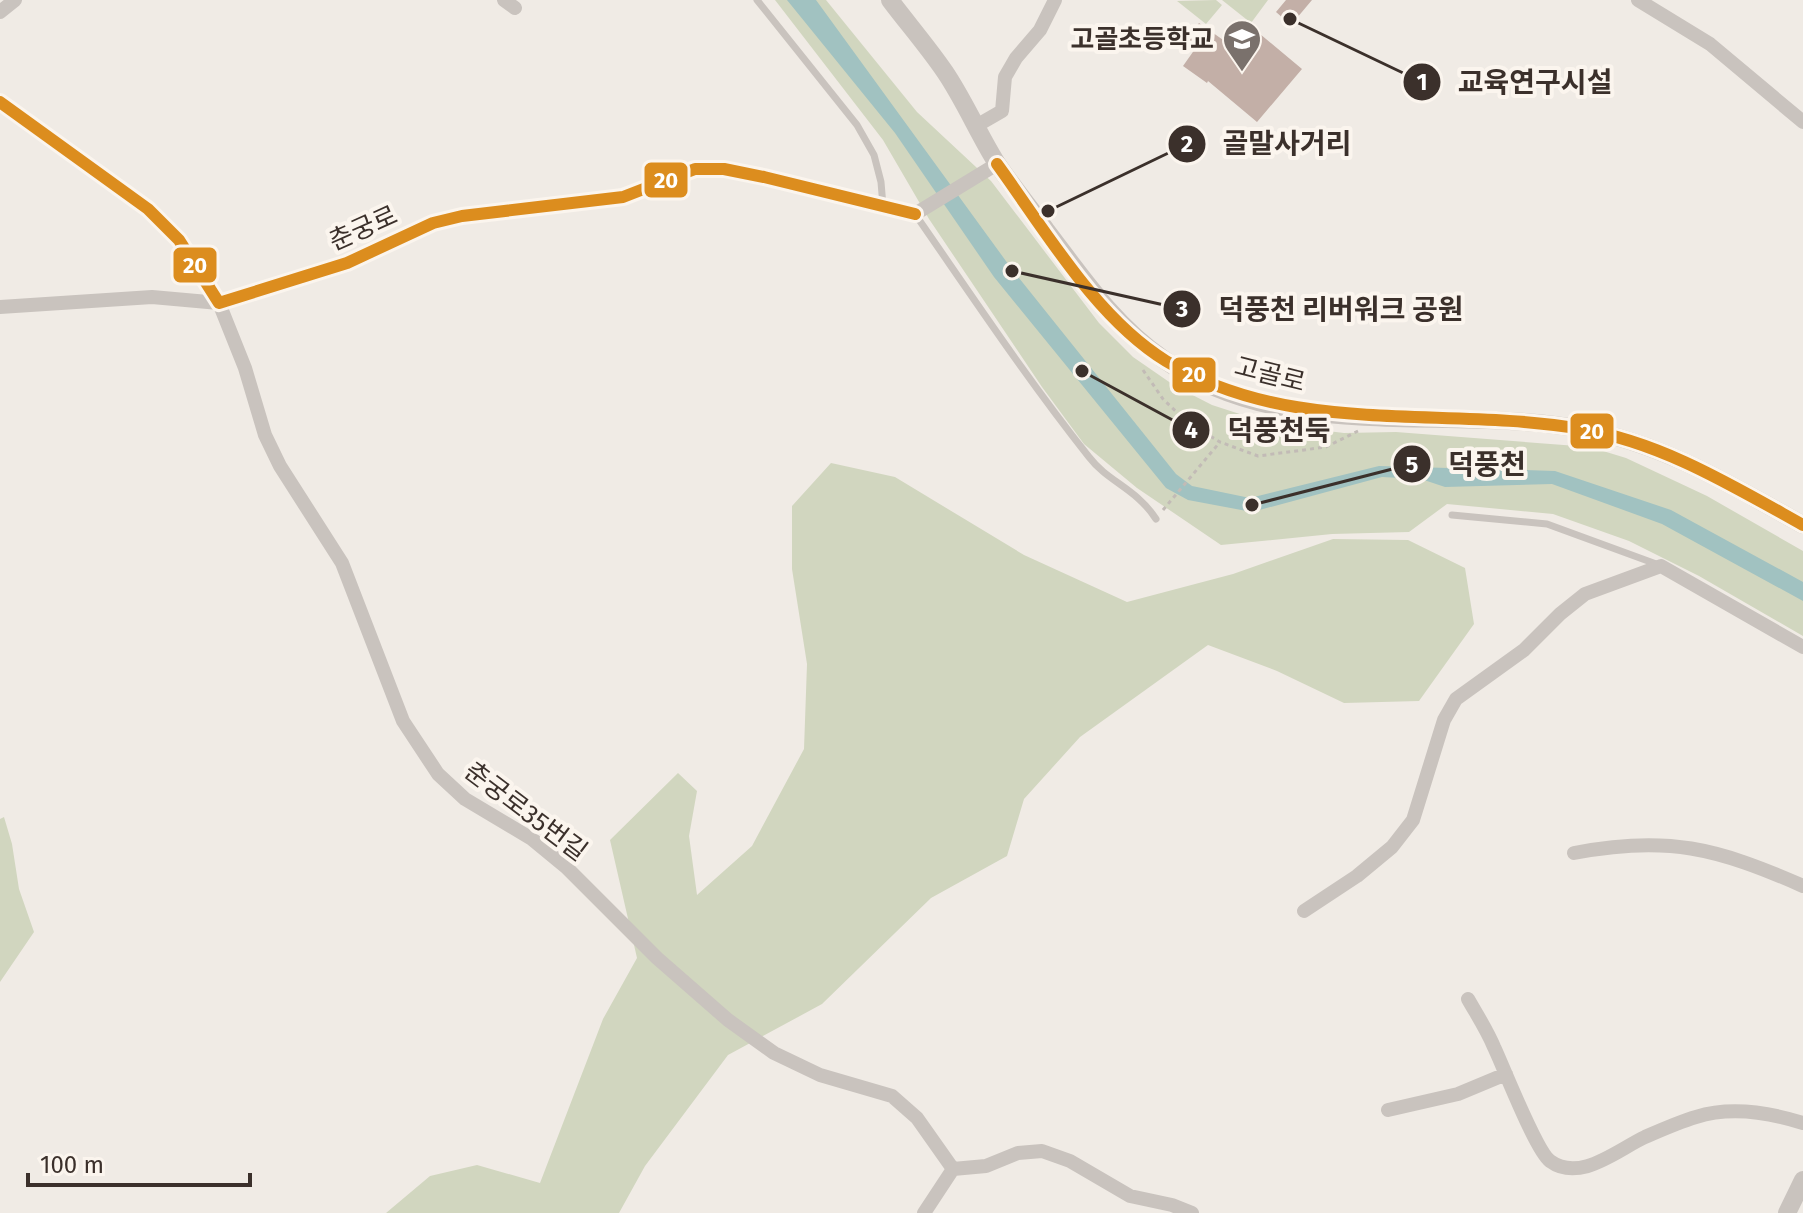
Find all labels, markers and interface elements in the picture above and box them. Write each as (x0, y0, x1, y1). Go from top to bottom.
school or university icon: 고골초등학교 (1221, 18, 1263, 73)
place label: 고골초등학교 (1070, 24, 1214, 55)
callout: 교육연구시설 (1402, 56, 1628, 108)
text: 교육연구시설 (1458, 66, 1612, 99)
text: 1 (1416, 68, 1428, 96)
callout: 골말사거리 (1167, 118, 1368, 170)
text: 골말사거리 (1223, 127, 1351, 160)
text: 2 (1181, 130, 1193, 158)
line badge: 20 (643, 161, 689, 199)
text: 20 (654, 167, 678, 194)
street label: 춘궁로 (324, 200, 402, 257)
line badge: 20 (172, 246, 218, 284)
text: 20 (183, 252, 207, 279)
callout: 덕풍천 리버워크 공원 (1162, 283, 1479, 335)
text: 덕풍천 리버워크 공원 (1218, 293, 1464, 326)
text: 3 (1175, 295, 1188, 323)
street label: 고골로 (1231, 351, 1308, 398)
line badge: 20 (1171, 356, 1217, 394)
text: 20 (1182, 361, 1206, 388)
callout: 덕풍천둑 (1171, 404, 1346, 456)
line badge: 20 (1569, 412, 1615, 450)
text: 덕풍천둑 (1227, 414, 1331, 447)
text: 4 (1184, 416, 1198, 444)
text: 20 (1580, 418, 1604, 445)
callout: 덕풍천 (1392, 438, 1542, 490)
text: 덕풍천 (1448, 448, 1526, 481)
text: 5 (1406, 451, 1419, 479)
street label: 춘궁로35번길 (458, 755, 593, 868)
scale bar (28, 1137, 250, 1187)
text: 100 m (40, 1151, 104, 1179)

